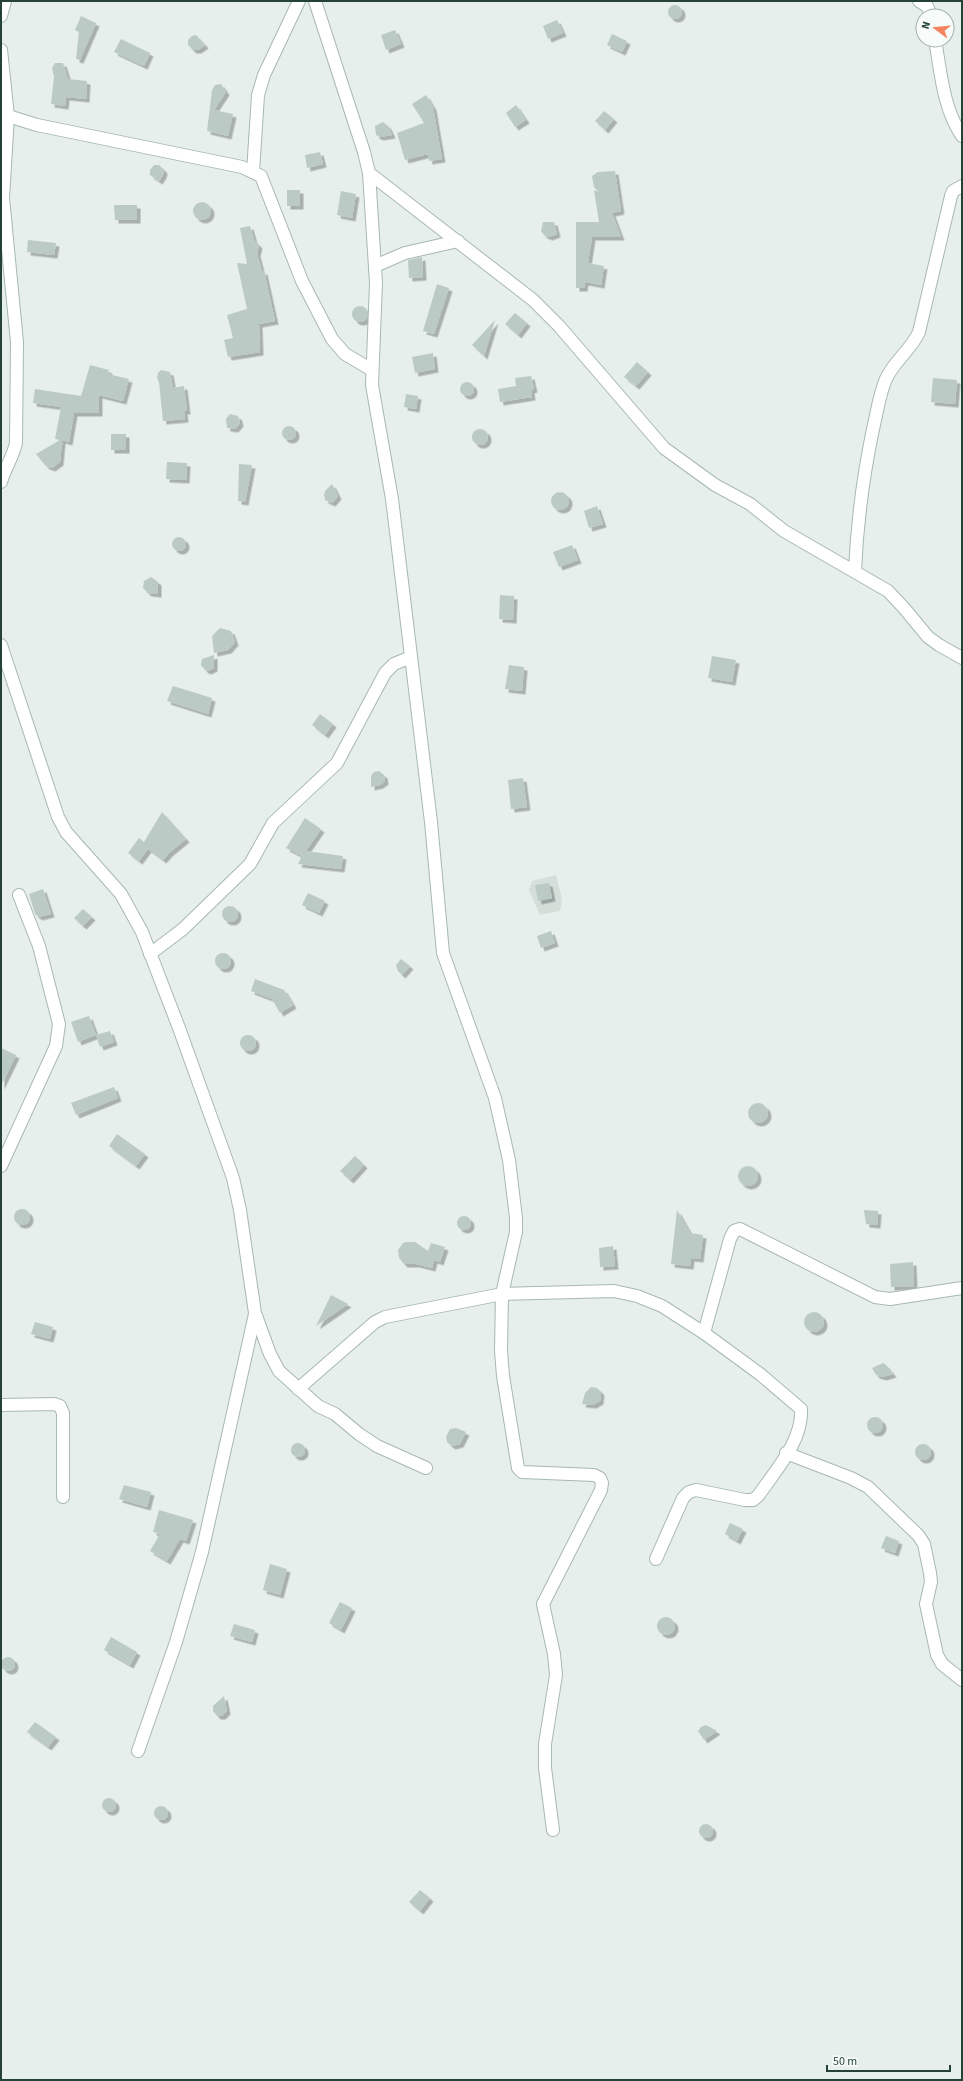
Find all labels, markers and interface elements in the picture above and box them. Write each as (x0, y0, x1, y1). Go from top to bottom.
north arrow (915, 8, 955, 48)
text: N (918, 20, 934, 31)
scale bar (827, 2047, 950, 2073)
text: 50 m (833, 2053, 857, 2070)

